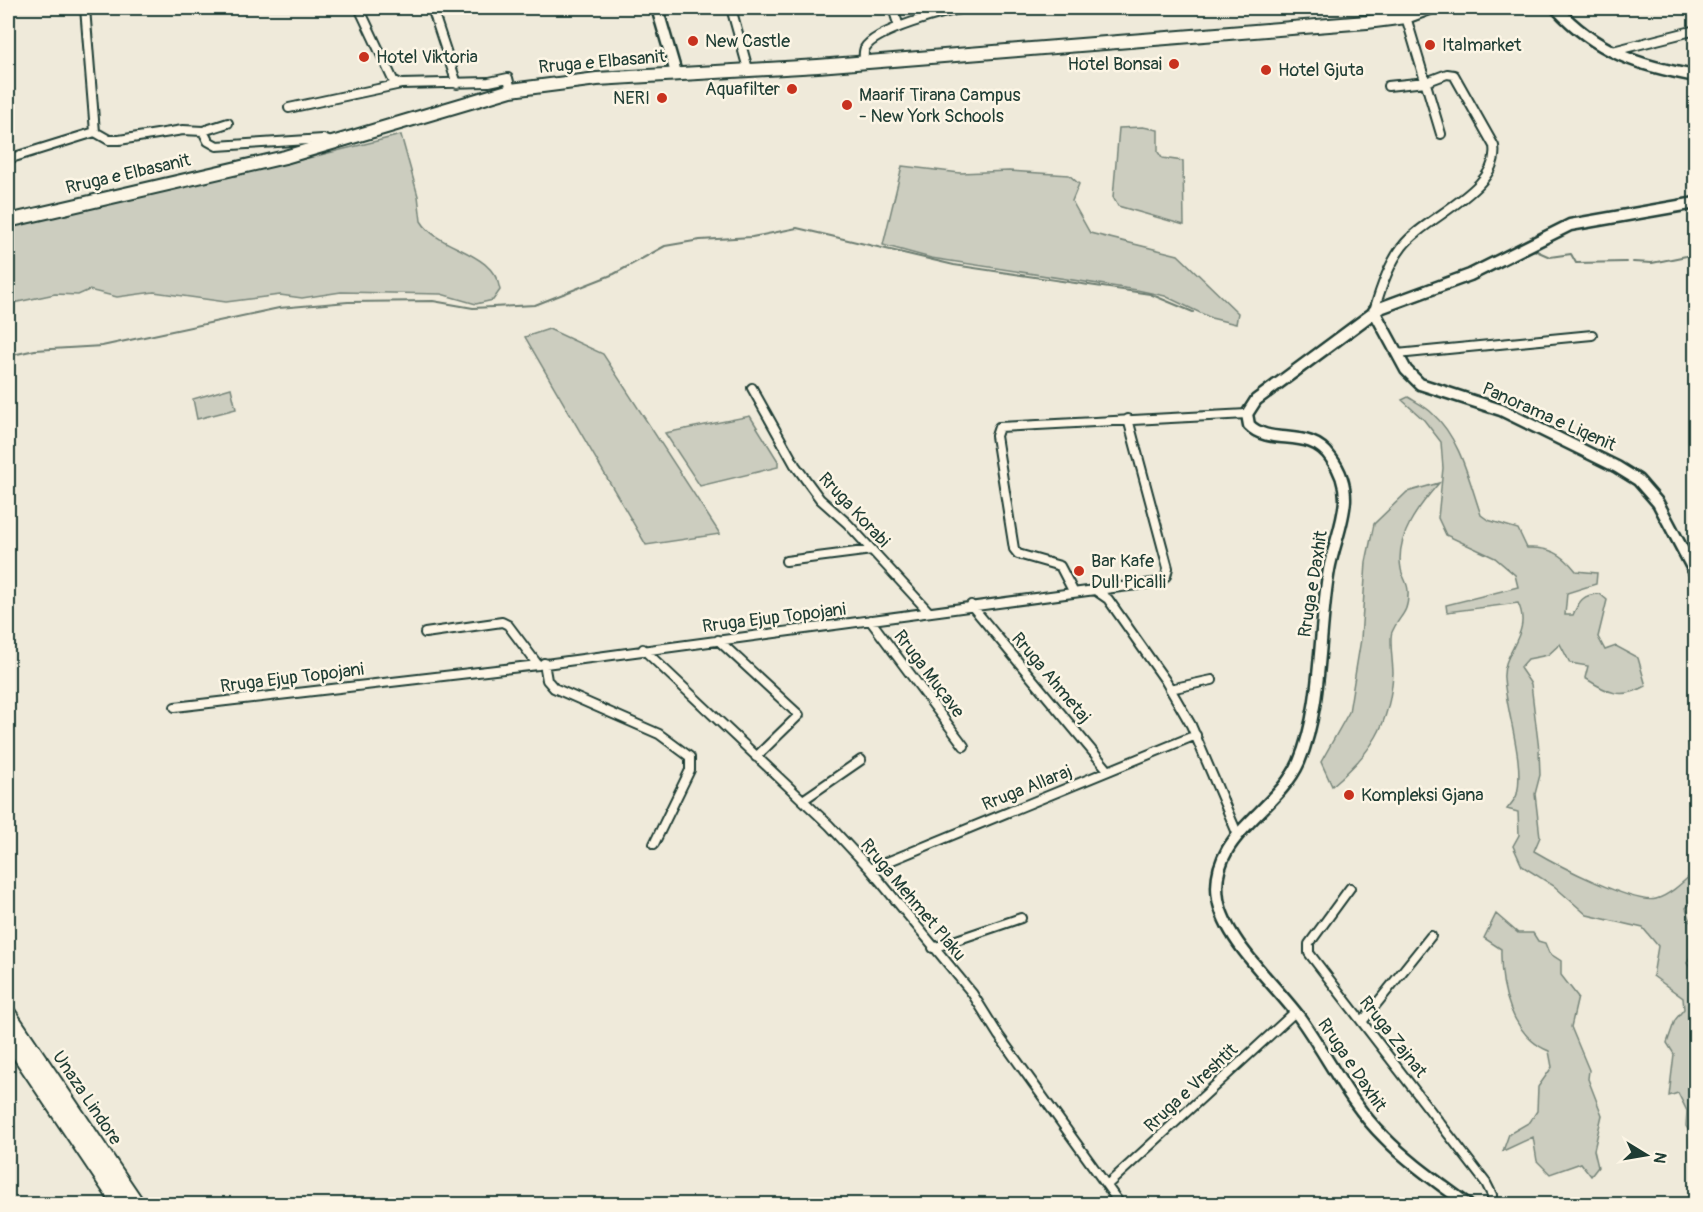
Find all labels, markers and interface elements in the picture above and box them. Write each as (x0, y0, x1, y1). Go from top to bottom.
place label: New Castle (705, 30, 790, 53)
marker: New Castle (686, 34, 700, 48)
place label: Italmarket (1442, 34, 1522, 57)
marker: Italmarket (1423, 38, 1437, 52)
street label: Rruga e Elbasanit (538, 45, 667, 79)
place label: Hotel Viktoria (376, 46, 478, 69)
marker: Hotel Viktoria (357, 50, 371, 64)
place label: Hotel Bonsai (1068, 53, 1162, 76)
marker: Hotel Bonsai (1167, 57, 1181, 71)
place label: Hotel Gjuta (1278, 59, 1364, 82)
marker: Hotel Gjuta (1259, 63, 1273, 77)
place label: Aquafilter (705, 78, 781, 101)
marker: Aquafilter (785, 82, 799, 96)
place label: Maarif Tirana Campus - New York Schools (859, 84, 1021, 128)
place label: NERI (613, 87, 650, 110)
marker: NERI (655, 91, 669, 105)
marker: Maarif Tirana Campus - New York Schools (840, 98, 854, 112)
street label: Rruga e Elbasanit (63, 148, 193, 200)
street label: Panorama e Liqenit (1479, 377, 1620, 457)
street label: Rruga Korabi (813, 468, 895, 552)
street label: Rruga e Daxhit (1293, 528, 1333, 639)
place label: Bar Kafe Dull Picalli (1091, 550, 1166, 594)
marker: Bar Kafe Dull Picalli (1072, 564, 1086, 578)
street label: Rruga Ejup Topojani (701, 598, 847, 638)
street label: Rruga Muçave (889, 626, 970, 723)
street label: Rruga Ahmetaj (1006, 628, 1096, 728)
street label: Rruga Ejup Topojani (219, 658, 365, 698)
street label: Rruga Allaraj (979, 760, 1075, 816)
place label: Kompleksi Gjana (1361, 784, 1484, 807)
marker: Kompleksi Gjana (1342, 788, 1356, 802)
street label: Rruga Mehmet Plaku (855, 834, 971, 966)
street label: Rruga Zajnat (1354, 992, 1432, 1083)
street label: Rruga e Daxhit (1312, 1014, 1392, 1117)
street label: Rruga e Vreshtit (1139, 1038, 1243, 1137)
street label: Unaza Lindore (47, 1047, 127, 1150)
north arrow (1616, 1125, 1676, 1185)
text: N (1649, 1150, 1671, 1165)

